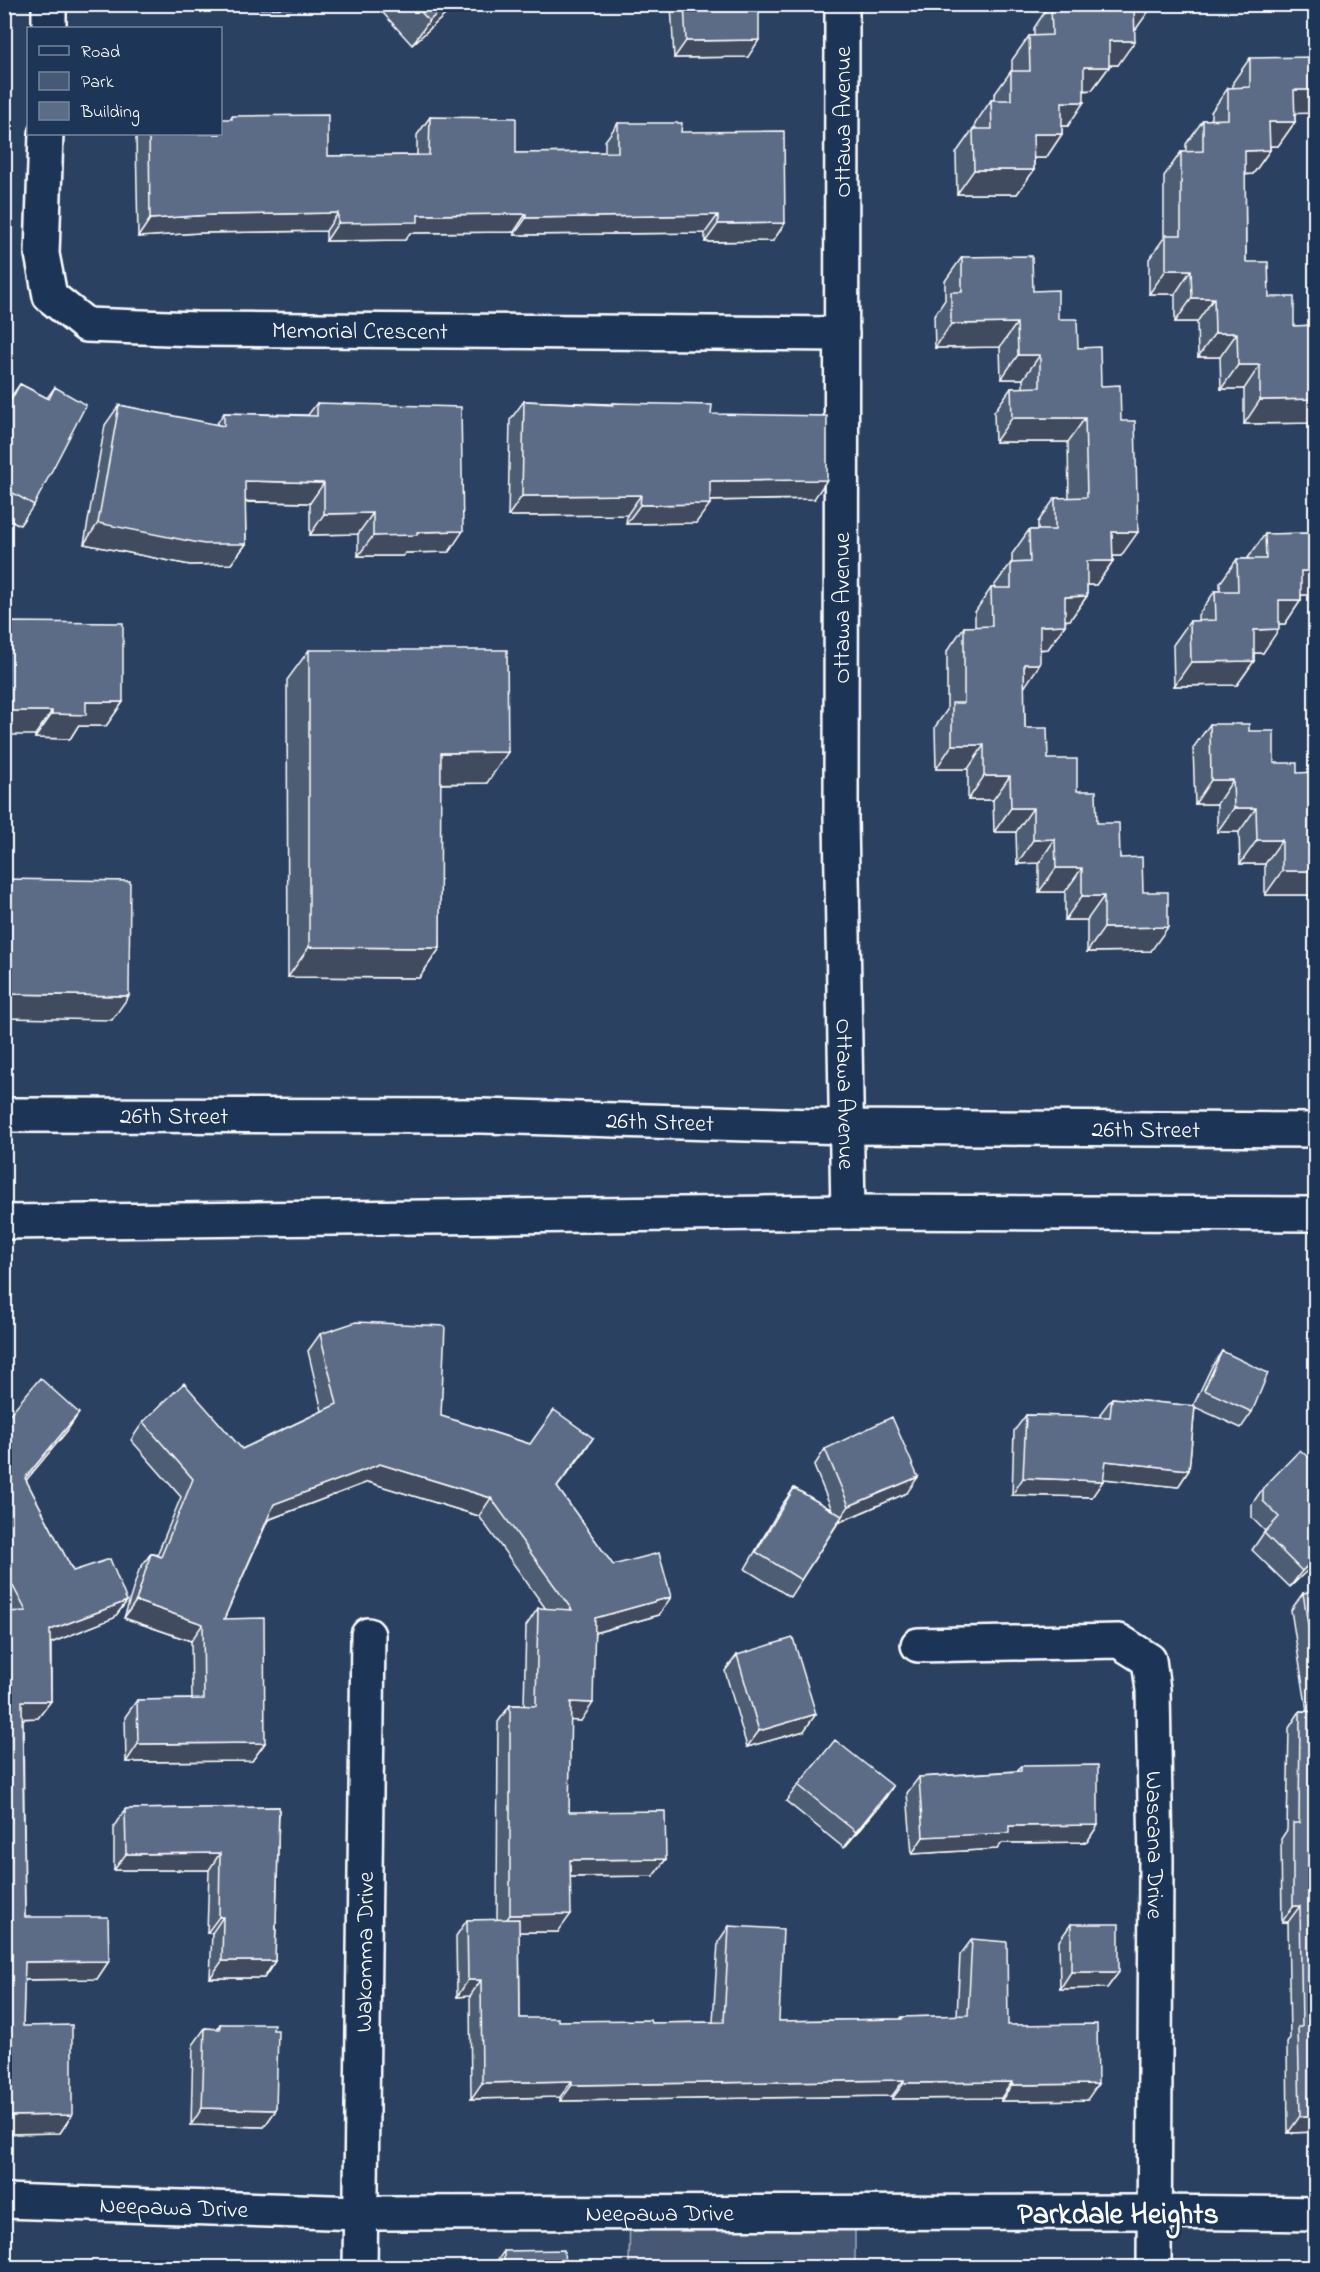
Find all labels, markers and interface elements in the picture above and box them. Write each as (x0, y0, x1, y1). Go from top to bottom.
legend (27, 27, 222, 135)
text: Road (81, 40, 120, 66)
street label: Ottawa Avenue (827, 46, 862, 198)
text: Park (81, 70, 114, 96)
text: Building (80, 100, 140, 127)
street label: Memorial Crescent (272, 315, 448, 351)
street label: Ottawa Avenue (826, 532, 861, 684)
street label: Ottawa Avenue (825, 1018, 862, 1170)
street label: 26th Street (120, 1100, 228, 1135)
street label: 26th Street (605, 1105, 715, 1143)
street label: 26th Street (1091, 1114, 1200, 1149)
street label: Wascana Drive (1134, 1771, 1171, 1920)
street label: Wakomma Drive (348, 1871, 385, 2033)
street label: Neepawa Drive (99, 2189, 249, 2229)
district label: Parkdale Heights (1017, 2194, 1219, 2239)
street label: Neepawa Drive (585, 2198, 734, 2233)

